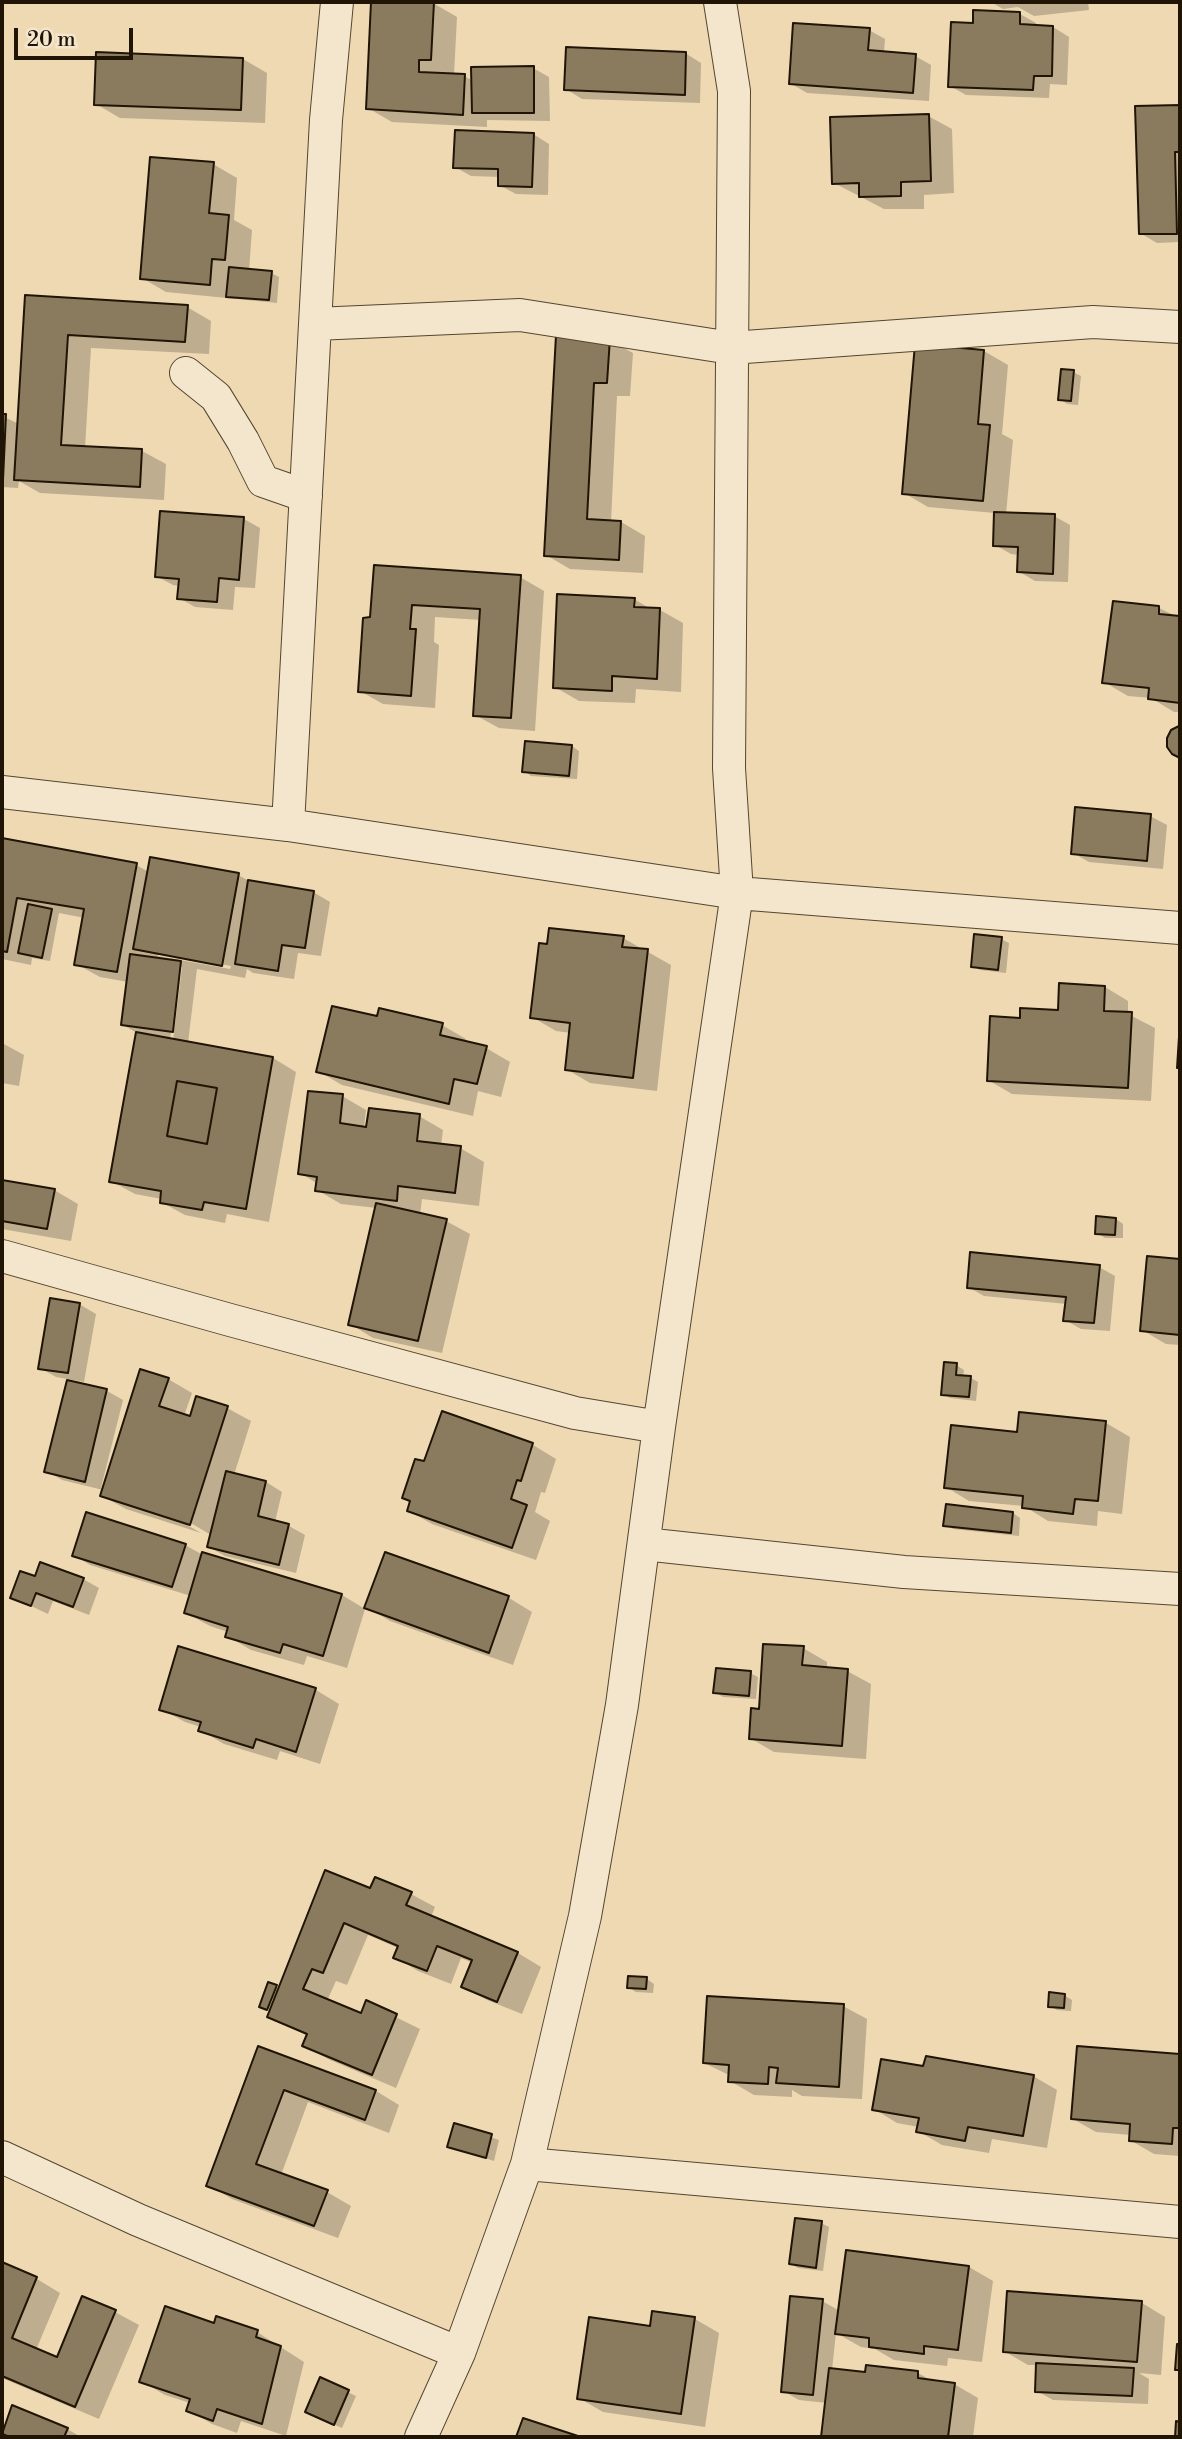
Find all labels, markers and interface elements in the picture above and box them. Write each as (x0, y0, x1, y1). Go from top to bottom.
scale bar (18, 14, 136, 58)
text: 20 m (27, 27, 76, 53)

